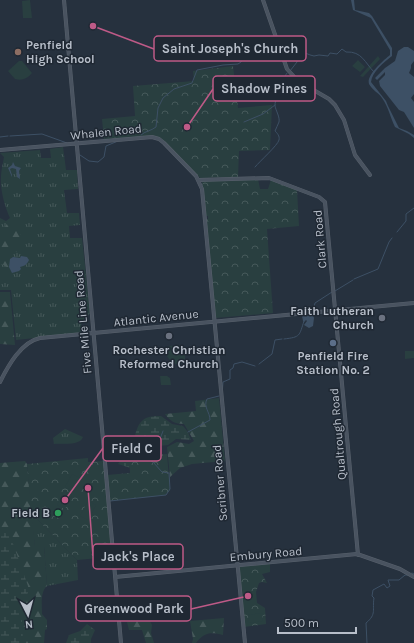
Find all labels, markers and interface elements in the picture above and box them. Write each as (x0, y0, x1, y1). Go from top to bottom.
callout: Saint Joseph's Church (154, 36, 306, 61)
place label: Penfield High School (26, 38, 95, 66)
text: Saint Joseph's Church (162, 41, 298, 56)
marker: Penfield High School (13, 47, 23, 57)
callout: Shadow Pines (213, 76, 315, 101)
text: Shadow Pines (221, 81, 307, 96)
street label: Whalen Road (70, 121, 142, 143)
street label: Clark Road (310, 209, 330, 269)
street label: Five Mile Line Road (71, 270, 95, 374)
place label: Faith Lutheran Church (290, 304, 374, 332)
street label: Atlantic Avenue (113, 307, 199, 329)
marker: Faith Lutheran Church (377, 313, 387, 323)
marker: Rochester Christian Reformed Church (164, 331, 174, 341)
marker: Penfield Fire Station No. 2 (328, 338, 338, 348)
place label: Rochester Christian Reformed Church (112, 343, 226, 371)
place label: Penfield Fire Station No. 2 (296, 349, 370, 377)
street label: Qualtrough Road (327, 387, 349, 481)
callout: Field C (103, 436, 161, 461)
text: Field C (111, 441, 153, 456)
street label: Scribner Road (210, 444, 230, 522)
place label: Field B (11, 506, 50, 520)
marker: Field B (53, 508, 63, 518)
callout: Jack's Place (93, 544, 183, 569)
street label: Embury Road (229, 544, 303, 564)
text: Jack's Place (101, 549, 175, 564)
north arrow (8, 595, 48, 635)
callout: Greenwood Park (76, 596, 191, 621)
text: Greenwood Park (84, 601, 184, 616)
scale bar (278, 609, 356, 635)
text: 500 m (284, 616, 319, 630)
text: N (24, 618, 34, 631)

